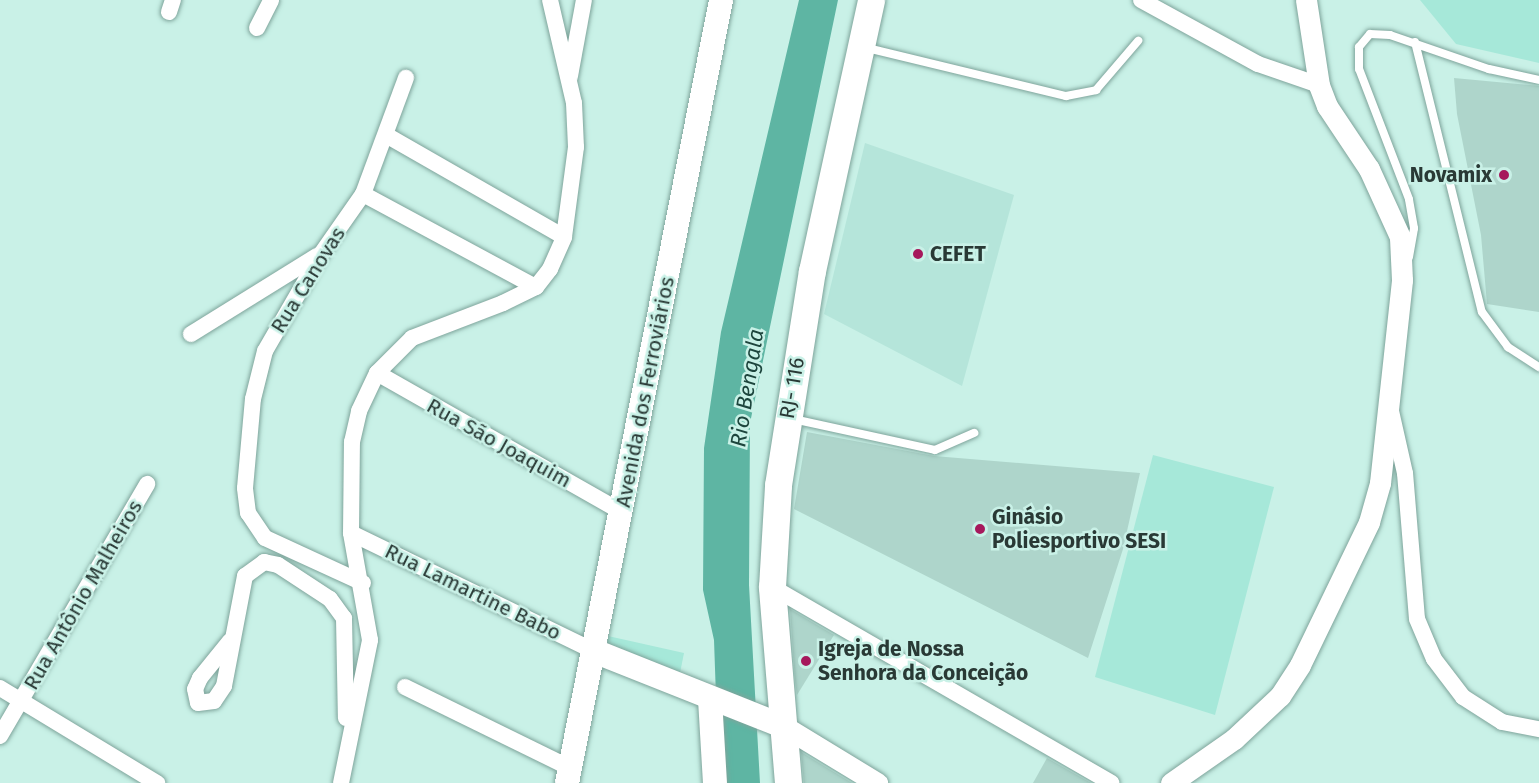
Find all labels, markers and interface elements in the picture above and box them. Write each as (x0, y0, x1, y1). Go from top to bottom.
place label: Novamix (1410, 162, 1492, 188)
marker: Novamix (1497, 168, 1511, 182)
street label: Rua Canovas (265, 222, 351, 338)
place label: CEFET (930, 241, 986, 267)
marker: CEFET (911, 247, 925, 261)
street label: Avenida dos Ferroviários (610, 275, 680, 509)
water label: Rio Bengala (725, 327, 769, 449)
street label: RJ- 116 (774, 355, 810, 421)
street label: Rua São Joaquim (422, 393, 576, 493)
street label: Rua Antônio Malheiros (18, 496, 148, 694)
place label: Ginásio Poliesportivo SESI (992, 504, 1166, 554)
marker: Ginásio Poliesportivo SESI (973, 522, 987, 536)
street label: Rua Lamartine Babo (381, 538, 565, 646)
place label: Igreja de Nossa Senhora da Conceição (818, 636, 1028, 686)
marker: Igreja de Nossa Senhora da Conceição (799, 654, 813, 668)

